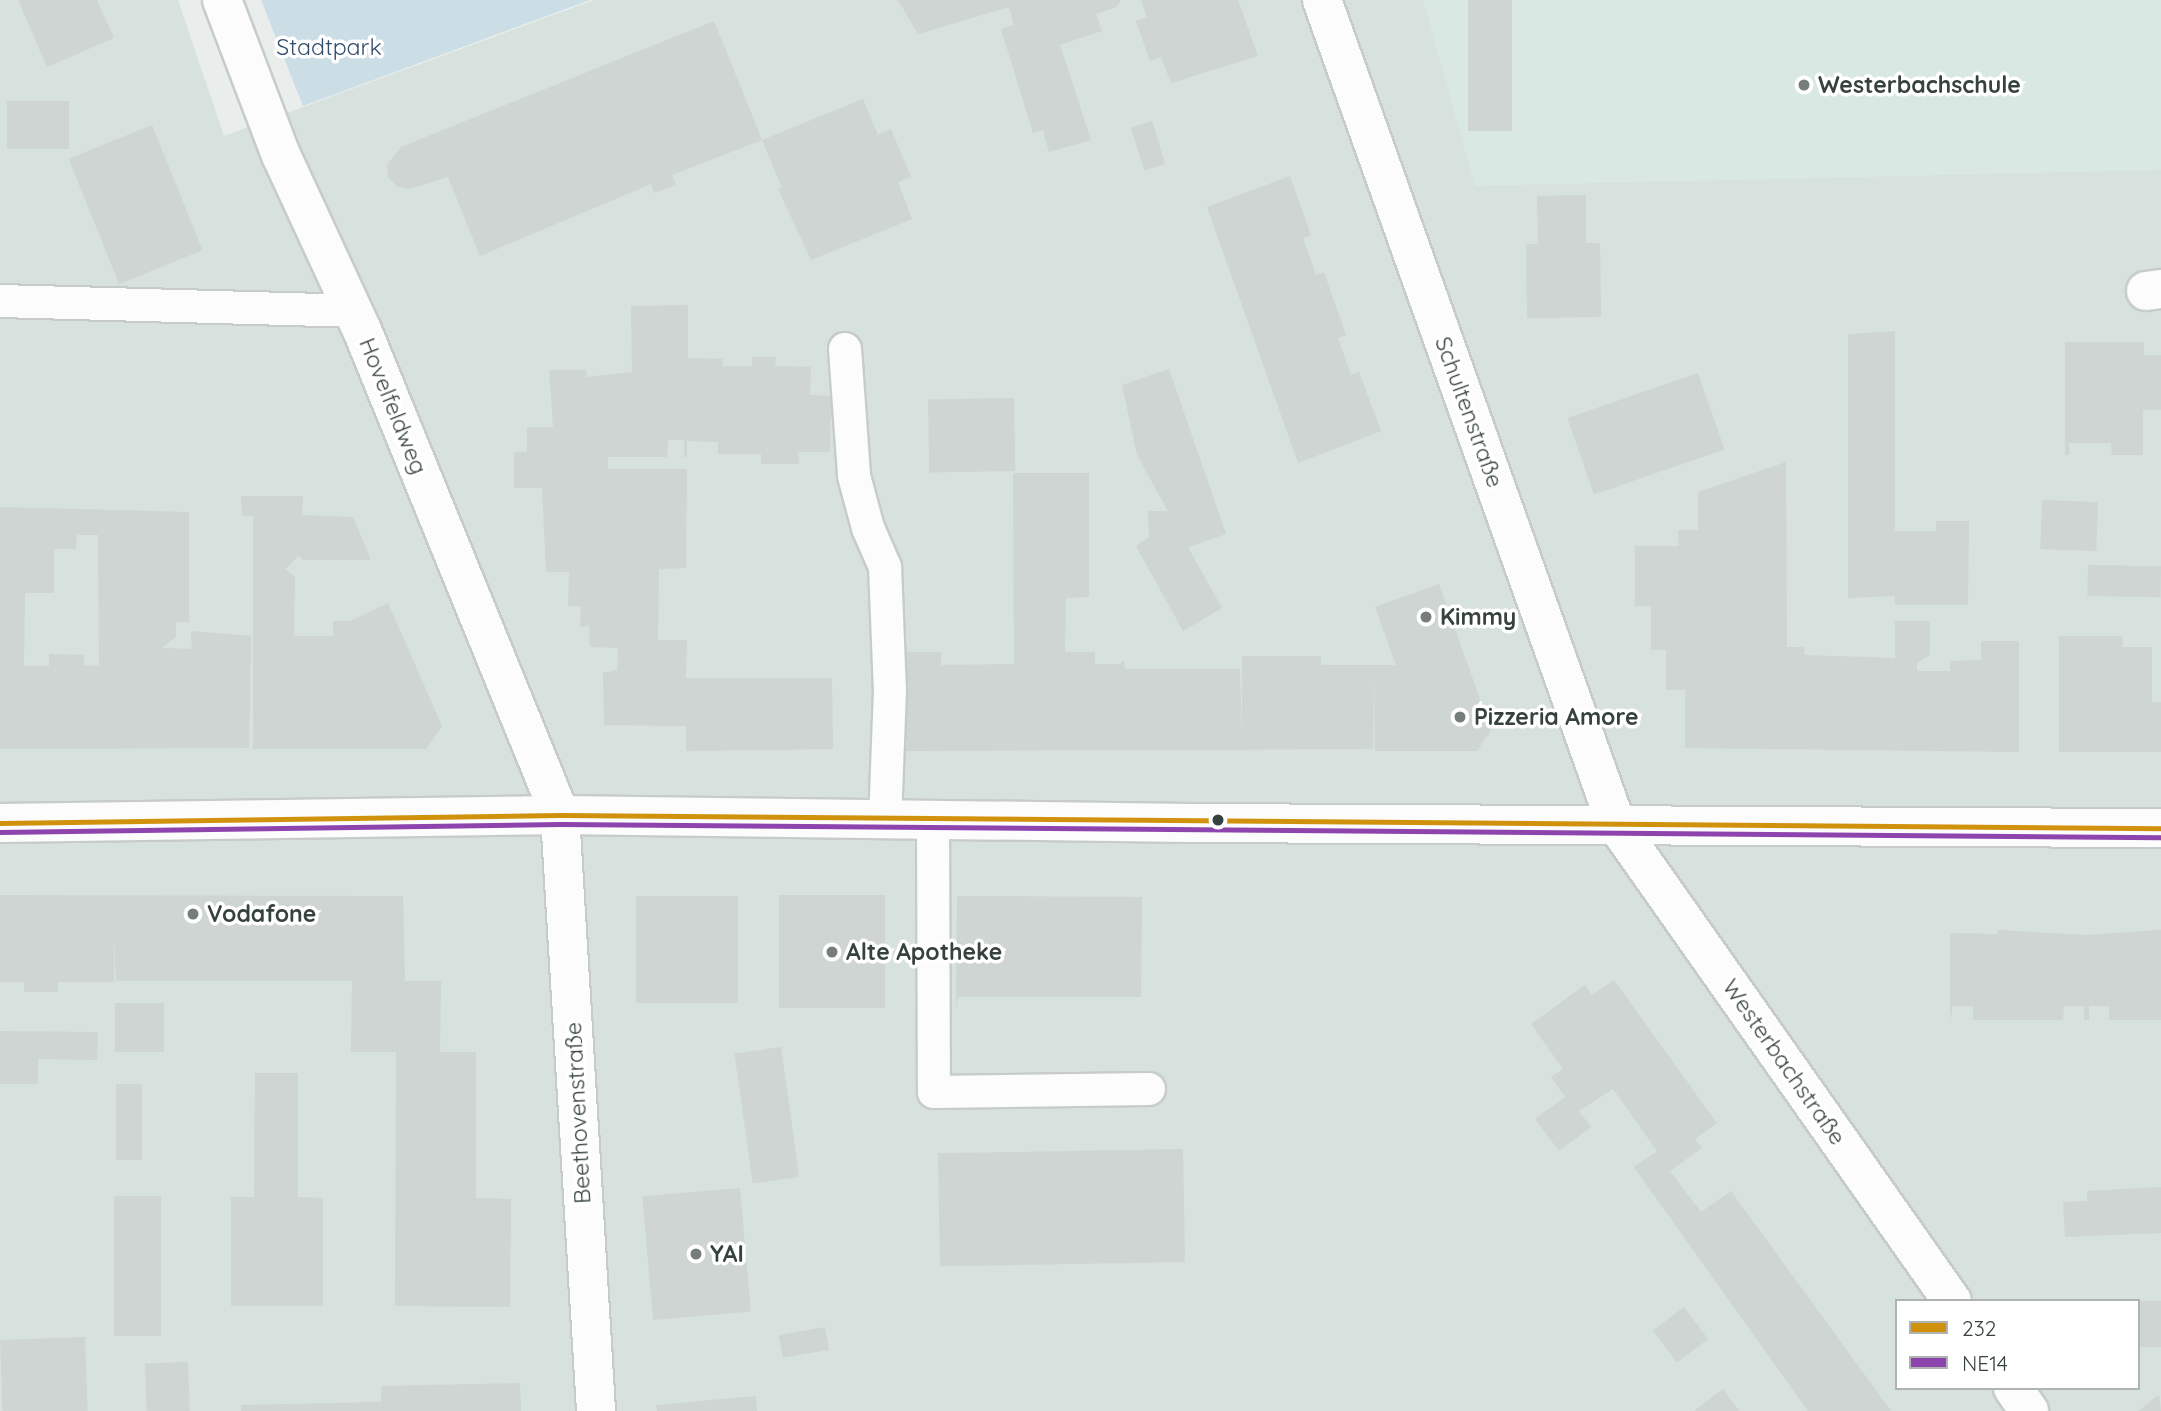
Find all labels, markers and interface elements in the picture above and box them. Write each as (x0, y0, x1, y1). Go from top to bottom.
park label: Stadtpark (276, 33, 382, 61)
place label: Westerbachschule (1818, 71, 2021, 99)
marker: Westerbachschule (1796, 77, 1812, 93)
street label: Schultenstraße (1429, 333, 1509, 491)
street label: Hovelfeldweg (353, 334, 433, 478)
place label: Kimmy (1440, 603, 1516, 631)
marker: Kimmy (1418, 609, 1434, 625)
place label: Pizzeria Amore (1474, 703, 1638, 731)
marker: Pizzeria Amore (1452, 709, 1468, 725)
unlabelled marker (1211, 813, 1225, 827)
place label: Vodafone (207, 900, 316, 928)
marker: Vodafone (185, 906, 201, 922)
place label: Alte Apotheke (846, 938, 1002, 966)
marker: Alte Apotheke (824, 944, 840, 960)
street label: Westerbachstraße (1716, 974, 1852, 1150)
street label: Beethovenstraße (559, 1021, 597, 1205)
place label: YAI (710, 1240, 744, 1268)
marker: YAI (688, 1246, 704, 1262)
legend (1895, 1299, 2140, 1390)
text: 232 (1962, 1315, 1996, 1341)
text: NE14 (1962, 1350, 2008, 1376)

